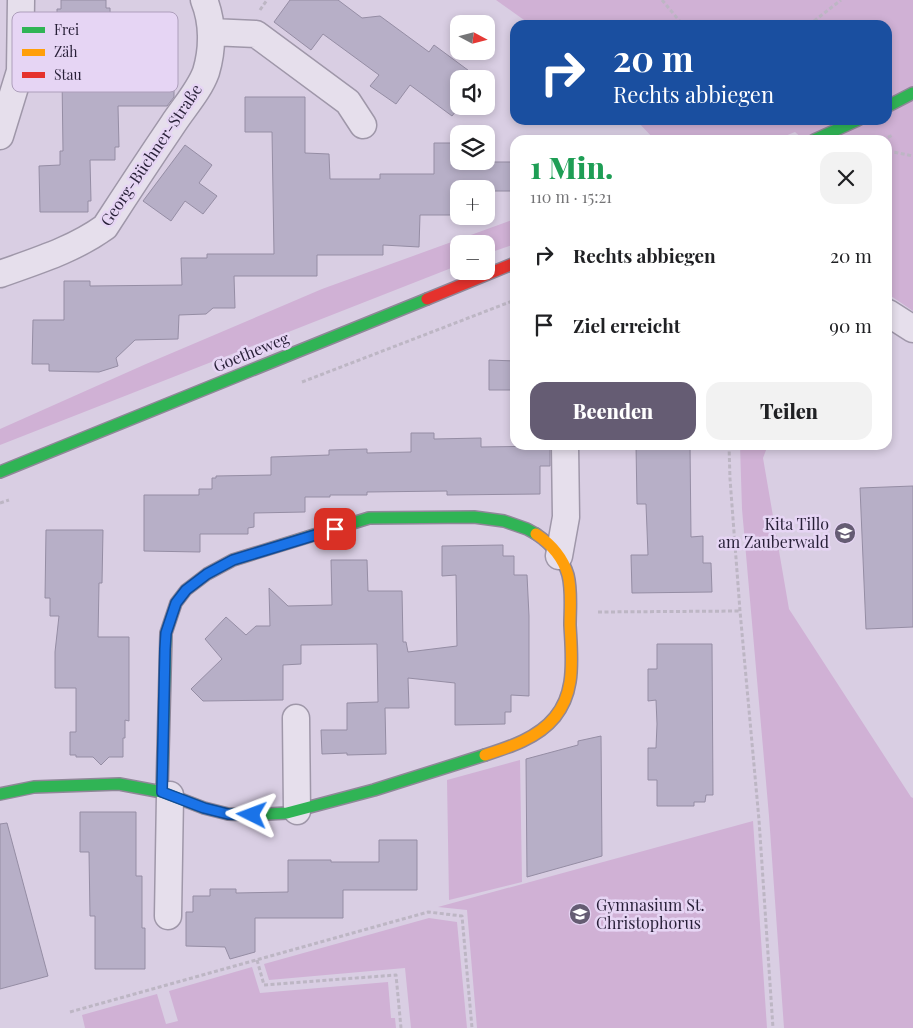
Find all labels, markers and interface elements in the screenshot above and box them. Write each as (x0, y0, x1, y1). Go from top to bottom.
legend (12, 12, 178, 92)
north arrow (450, 15, 495, 60)
map controls (450, 15, 495, 280)
text: Frei (54, 20, 79, 39)
text: 20 m (613, 34, 694, 81)
icon: right (530, 40, 595, 105)
text: Zäh (54, 42, 78, 61)
text: Stau (54, 65, 82, 84)
button: sound (450, 70, 495, 115)
text: Rechts abbiegen (613, 79, 774, 109)
street label: Georg-Büchner-Straße (95, 80, 206, 230)
button: layers (450, 125, 495, 170)
text: 1 Min. (530, 147, 613, 187)
button: close (820, 152, 872, 204)
button: + (450, 180, 495, 225)
text: 110 m · 15:21 (530, 186, 612, 207)
button: − (450, 235, 495, 280)
icon: right (530, 241, 558, 269)
text: Rechts abbiegen (573, 242, 716, 268)
text: 20 m (830, 242, 872, 268)
icon: arrive (530, 311, 558, 339)
text: Ziel erreicht (573, 312, 681, 338)
text: 90 m (829, 312, 872, 338)
street label: Goetheweg (210, 327, 292, 376)
button: Beenden (530, 382, 696, 440)
button: Teilen (706, 382, 872, 440)
pin (314, 508, 356, 550)
place label: Kita Tillo am Zauberwald (718, 513, 829, 552)
icon: arrive (321, 515, 349, 543)
school or university icon: Kita Tillo am Zauberwald (833, 521, 857, 545)
position arrow (225, 788, 277, 840)
place label: Gymnasium St. Christophorus (596, 894, 705, 933)
school or university icon: Gymnasium St. Christophorus (568, 902, 592, 926)

